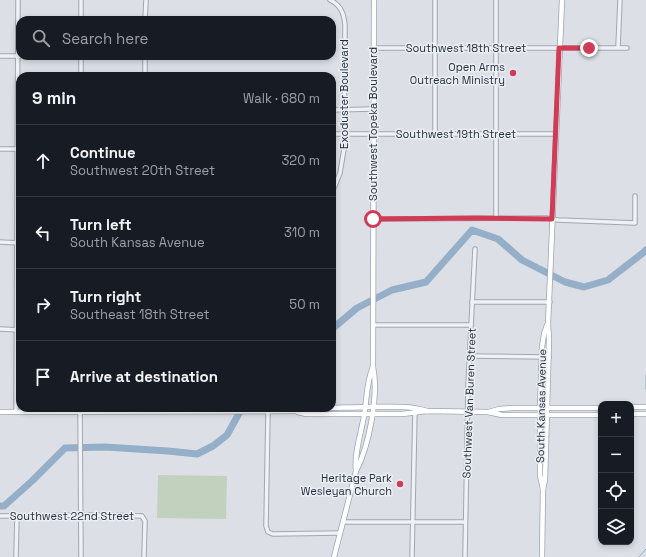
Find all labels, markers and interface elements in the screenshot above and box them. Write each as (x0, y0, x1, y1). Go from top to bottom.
search box (16, 16, 336, 60)
icon: search (30, 27, 52, 49)
text: Search here (62, 29, 148, 48)
street label: Exoduster Boulevard (337, 39, 351, 149)
route end (580, 39, 598, 57)
street label: Southwest 18th Street (406, 41, 526, 55)
street label: Southwest Topeka Boulevard (366, 47, 380, 201)
place label: Open Arms Outreach Ministry (410, 60, 505, 87)
marker: Open Arms Outreach Ministry (508, 68, 518, 78)
text: 9 min (32, 87, 76, 109)
text: Walk · 680 m (243, 90, 320, 107)
street label: Southwest 19th Street (396, 127, 516, 141)
text: Continue (70, 143, 136, 162)
icon: ahead (32, 150, 54, 172)
text: 320 m (281, 152, 320, 169)
text: Southwest 20th Street (70, 162, 215, 179)
route start (364, 210, 382, 228)
text: Turn left (70, 215, 132, 234)
icon: left (32, 222, 54, 244)
text: 310 m (284, 224, 320, 241)
text: South Kansas Avenue (70, 234, 205, 251)
text: Turn right (70, 287, 141, 306)
icon: right (32, 294, 54, 316)
text: 50 m (289, 296, 320, 313)
text: Southeast 18th Street (70, 306, 210, 323)
street label: Southwest Van Buren Street (459, 327, 479, 479)
street label: South Kansas Avenue (533, 349, 549, 463)
icon: arrive (32, 366, 54, 388)
text: Arrive at destination (70, 367, 218, 386)
map controls (598, 401, 634, 545)
button: + (598, 401, 634, 437)
button: − (598, 437, 634, 473)
place label: Heritage Park Wesleyan Church (301, 471, 392, 498)
button: locate (598, 473, 634, 509)
marker: Heritage Park Wesleyan Church (395, 479, 405, 489)
street label: Southwest 22nd Street (10, 509, 134, 523)
button: layers (598, 509, 634, 545)

